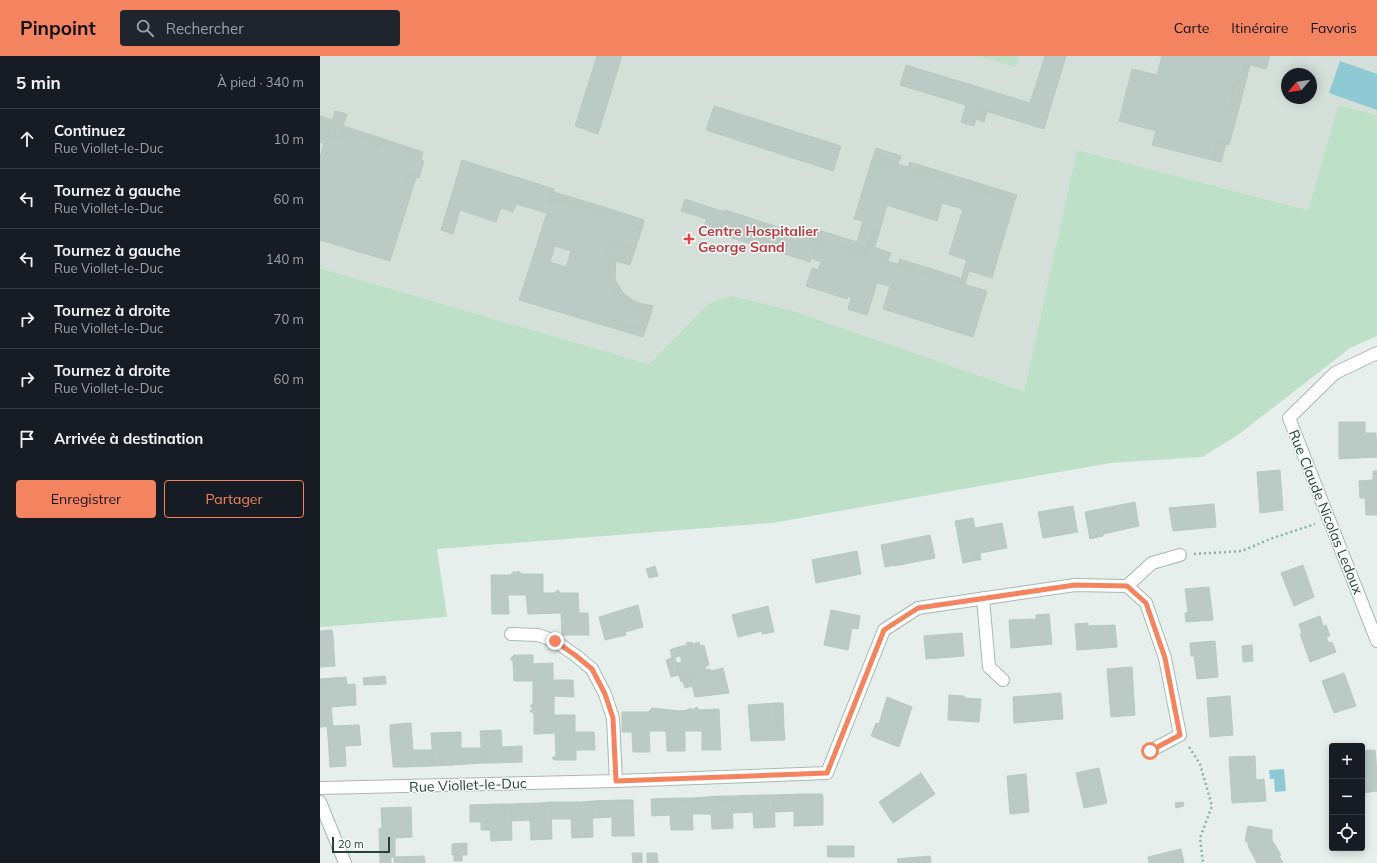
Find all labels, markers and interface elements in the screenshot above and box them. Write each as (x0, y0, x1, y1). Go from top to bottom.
search box (120, 10, 400, 46)
text: Pinpoint (20, 16, 96, 40)
icon: search (134, 17, 156, 39)
text: Rechercher (166, 19, 244, 38)
text: Carte (1174, 19, 1209, 37)
text: Itinéraire (1231, 19, 1288, 37)
text: Favoris (1310, 19, 1357, 37)
north arrow (1281, 68, 1317, 104)
text: 5 min (16, 72, 61, 93)
text: À pied · 340 m (217, 74, 304, 90)
text: Continuez (54, 121, 125, 140)
icon: ahead (16, 128, 38, 150)
text: 10 m (274, 131, 304, 147)
text: Rue Viollet-le-Duc (54, 140, 163, 156)
text: Tournez à gauche (54, 181, 181, 200)
icon: left (16, 188, 38, 210)
text: 60 m (274, 191, 304, 207)
text: Rue Viollet-le-Duc (54, 200, 163, 216)
place label: Centre Hospitalier George Sand (698, 222, 819, 256)
marker: Centre Hospitalier George Sand (683, 233, 695, 245)
text: Tournez à gauche (54, 241, 181, 260)
icon: left (16, 248, 38, 270)
text: 140 m (266, 251, 304, 267)
text: Rue Viollet-le-Duc (54, 260, 163, 276)
text: Tournez à droite (54, 301, 170, 320)
icon: right (16, 308, 38, 330)
text: 70 m (274, 311, 304, 327)
text: Rue Viollet-le-Duc (54, 320, 163, 336)
text: Tournez à droite (54, 361, 170, 380)
icon: right (16, 368, 38, 390)
text: 60 m (274, 371, 304, 387)
text: Rue Viollet-le-Duc (54, 380, 163, 396)
street label: Rue Claude Nicolas Ledoux (1285, 427, 1368, 597)
icon: arrive (16, 428, 38, 450)
text: Arrivée à destination (54, 429, 203, 448)
button: Enregistrer (16, 480, 156, 518)
button: Partager (164, 480, 304, 518)
route end (546, 632, 564, 650)
route start (1141, 742, 1159, 760)
map controls (1329, 743, 1365, 851)
button: + (1329, 743, 1365, 779)
street label: Rue Viollet-le-Duc (409, 774, 527, 796)
button: − (1329, 779, 1365, 815)
button: locate (1329, 815, 1365, 851)
scale bar (332, 835, 390, 854)
text: 20 m (338, 837, 364, 851)

